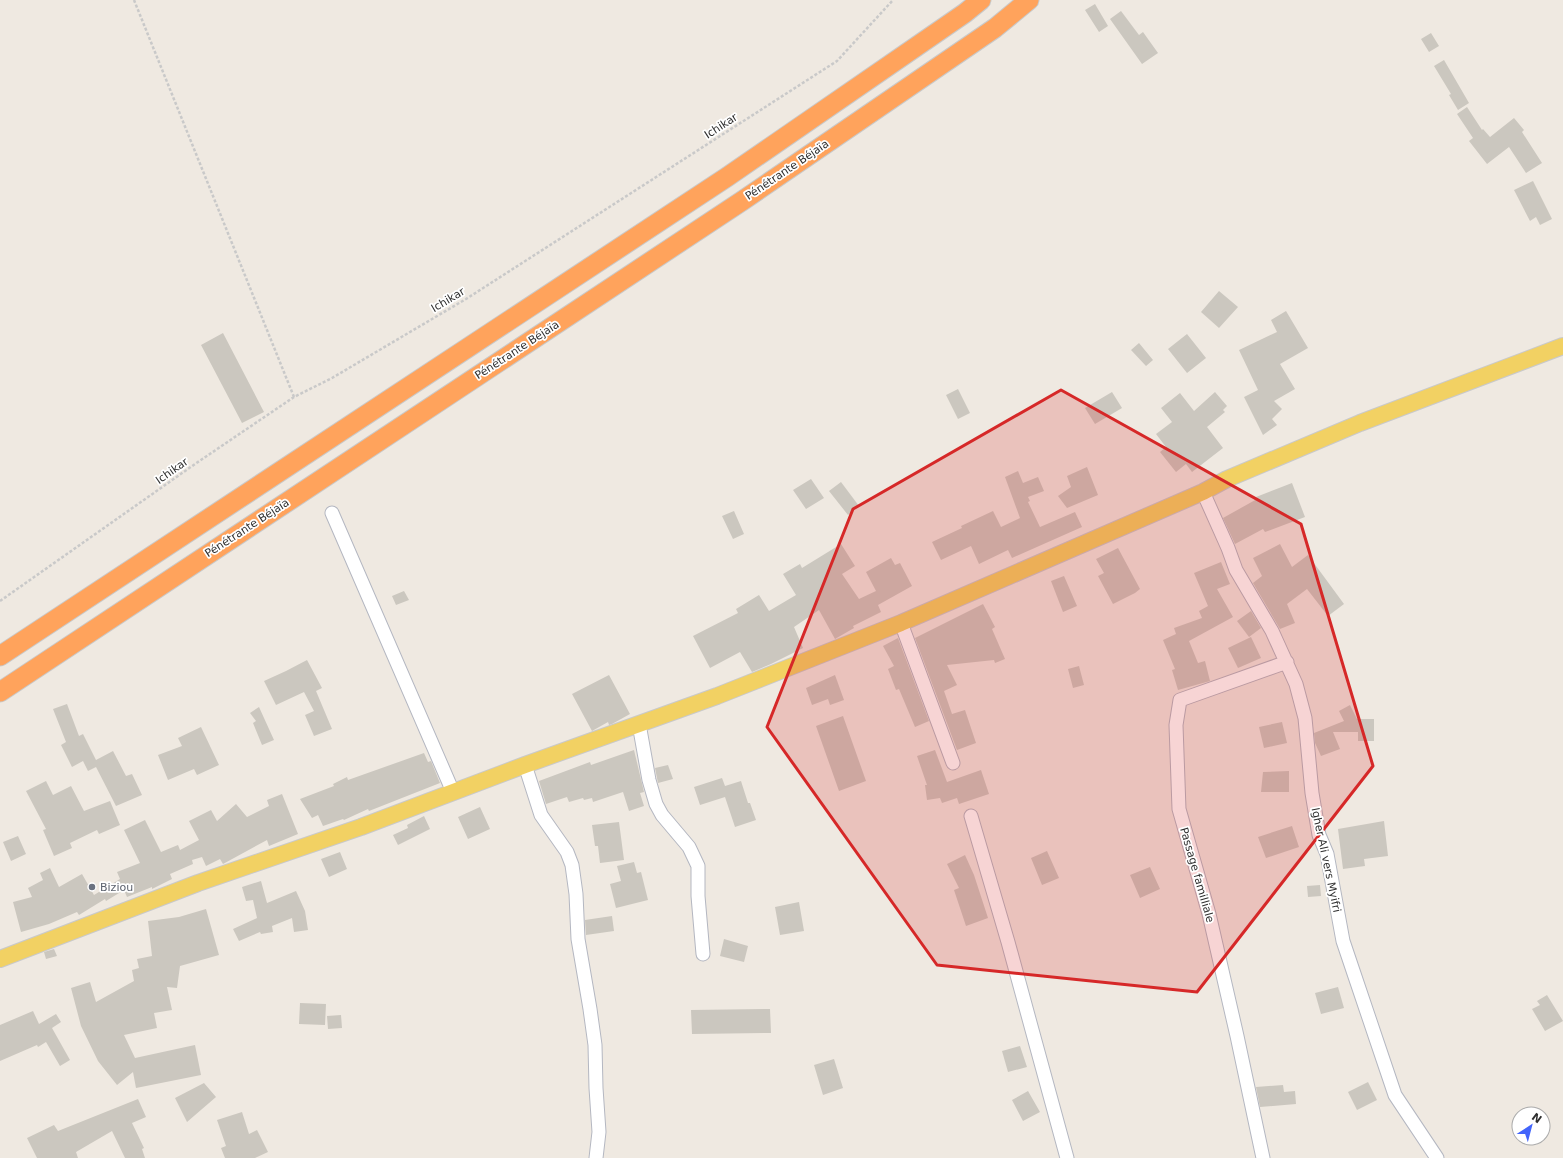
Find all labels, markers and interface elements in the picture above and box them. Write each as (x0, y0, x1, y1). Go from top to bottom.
street label: Ichikar (702, 110, 740, 141)
street label: Pénétrante Béjaïa (743, 137, 831, 203)
street label: Ichikar (429, 285, 468, 315)
street label: Pénétrante Béjaïa (472, 318, 562, 382)
street label: Ichikar (153, 455, 191, 487)
street label: Pénétrante Béjaïa (202, 496, 292, 560)
street label: Igher Ali vers Myifri (1309, 806, 1343, 914)
street label: Passage familliale (1177, 826, 1217, 924)
place label: Biziou (100, 881, 133, 894)
marker: Biziou (87, 882, 97, 892)
north arrow (1511, 1106, 1551, 1146)
text: N (1529, 1110, 1544, 1126)

